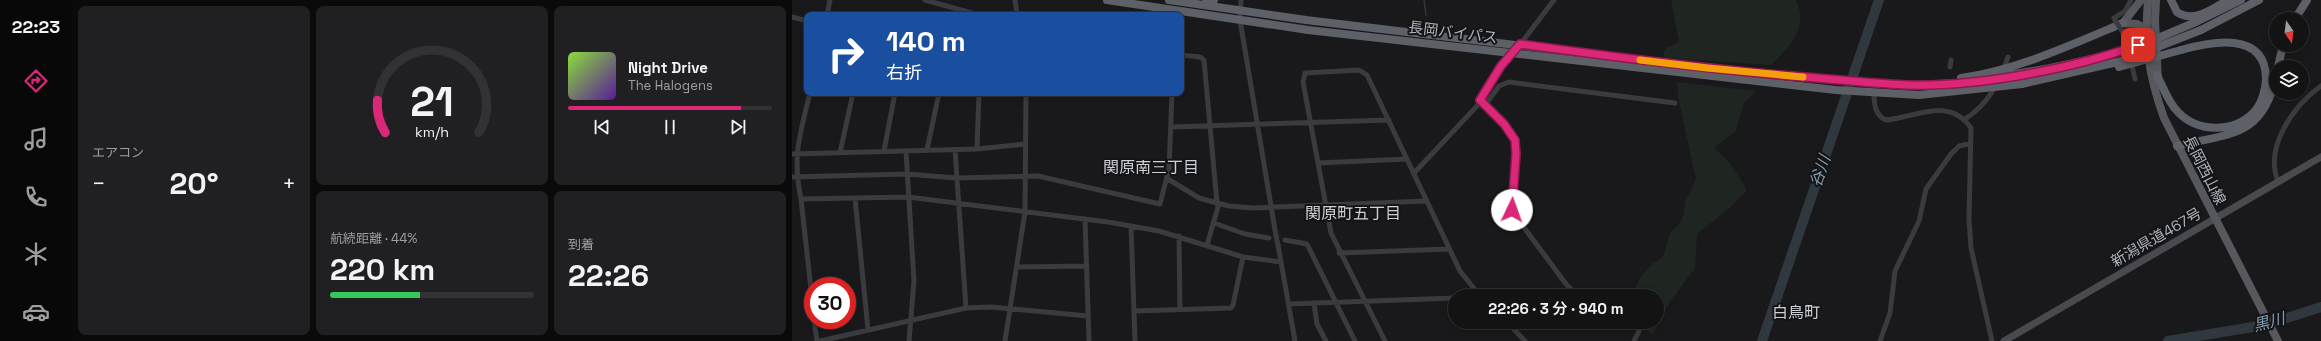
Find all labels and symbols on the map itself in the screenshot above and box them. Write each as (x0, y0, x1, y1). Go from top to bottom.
north arrow (2269, 12, 2309, 52)
street label: 長岡バイパス (1407, 17, 1499, 47)
pin (2121, 28, 2155, 62)
street label: 長岡西山線 (2180, 132, 2230, 208)
water label: 谷川 (1805, 151, 1836, 190)
district label: 関原南三丁目 (1103, 157, 1199, 178)
position arrow (1491, 189, 1533, 231)
district label: 関原町五丁目 (1305, 203, 1401, 224)
street label: 新潟県道467号 (2107, 203, 2205, 271)
speed limit sign: 30 (804, 277, 856, 329)
district label: 白鳥町 (1772, 302, 1820, 323)
water label: 黒川 (2251, 307, 2289, 336)

